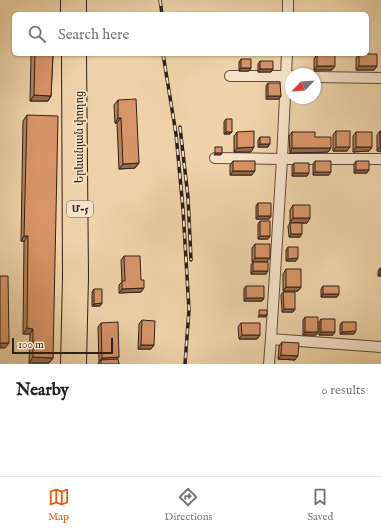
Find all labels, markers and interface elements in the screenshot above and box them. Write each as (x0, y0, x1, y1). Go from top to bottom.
search box (12, 12, 369, 56)
icon: search (26, 23, 48, 45)
text: Search here (58, 25, 129, 44)
north arrow (285, 68, 321, 104)
street label: Երևանյան փողոց (73, 91, 87, 183)
road number: Մ-5 (67, 201, 93, 217)
scale bar (12, 336, 113, 355)
text: 100 m (18, 338, 44, 352)
text: Nearby (16, 380, 69, 401)
text: 0 results (321, 382, 365, 399)
tab: Map (48, 486, 70, 524)
tab: Directions (165, 486, 212, 524)
tab: Saved (307, 486, 333, 524)

